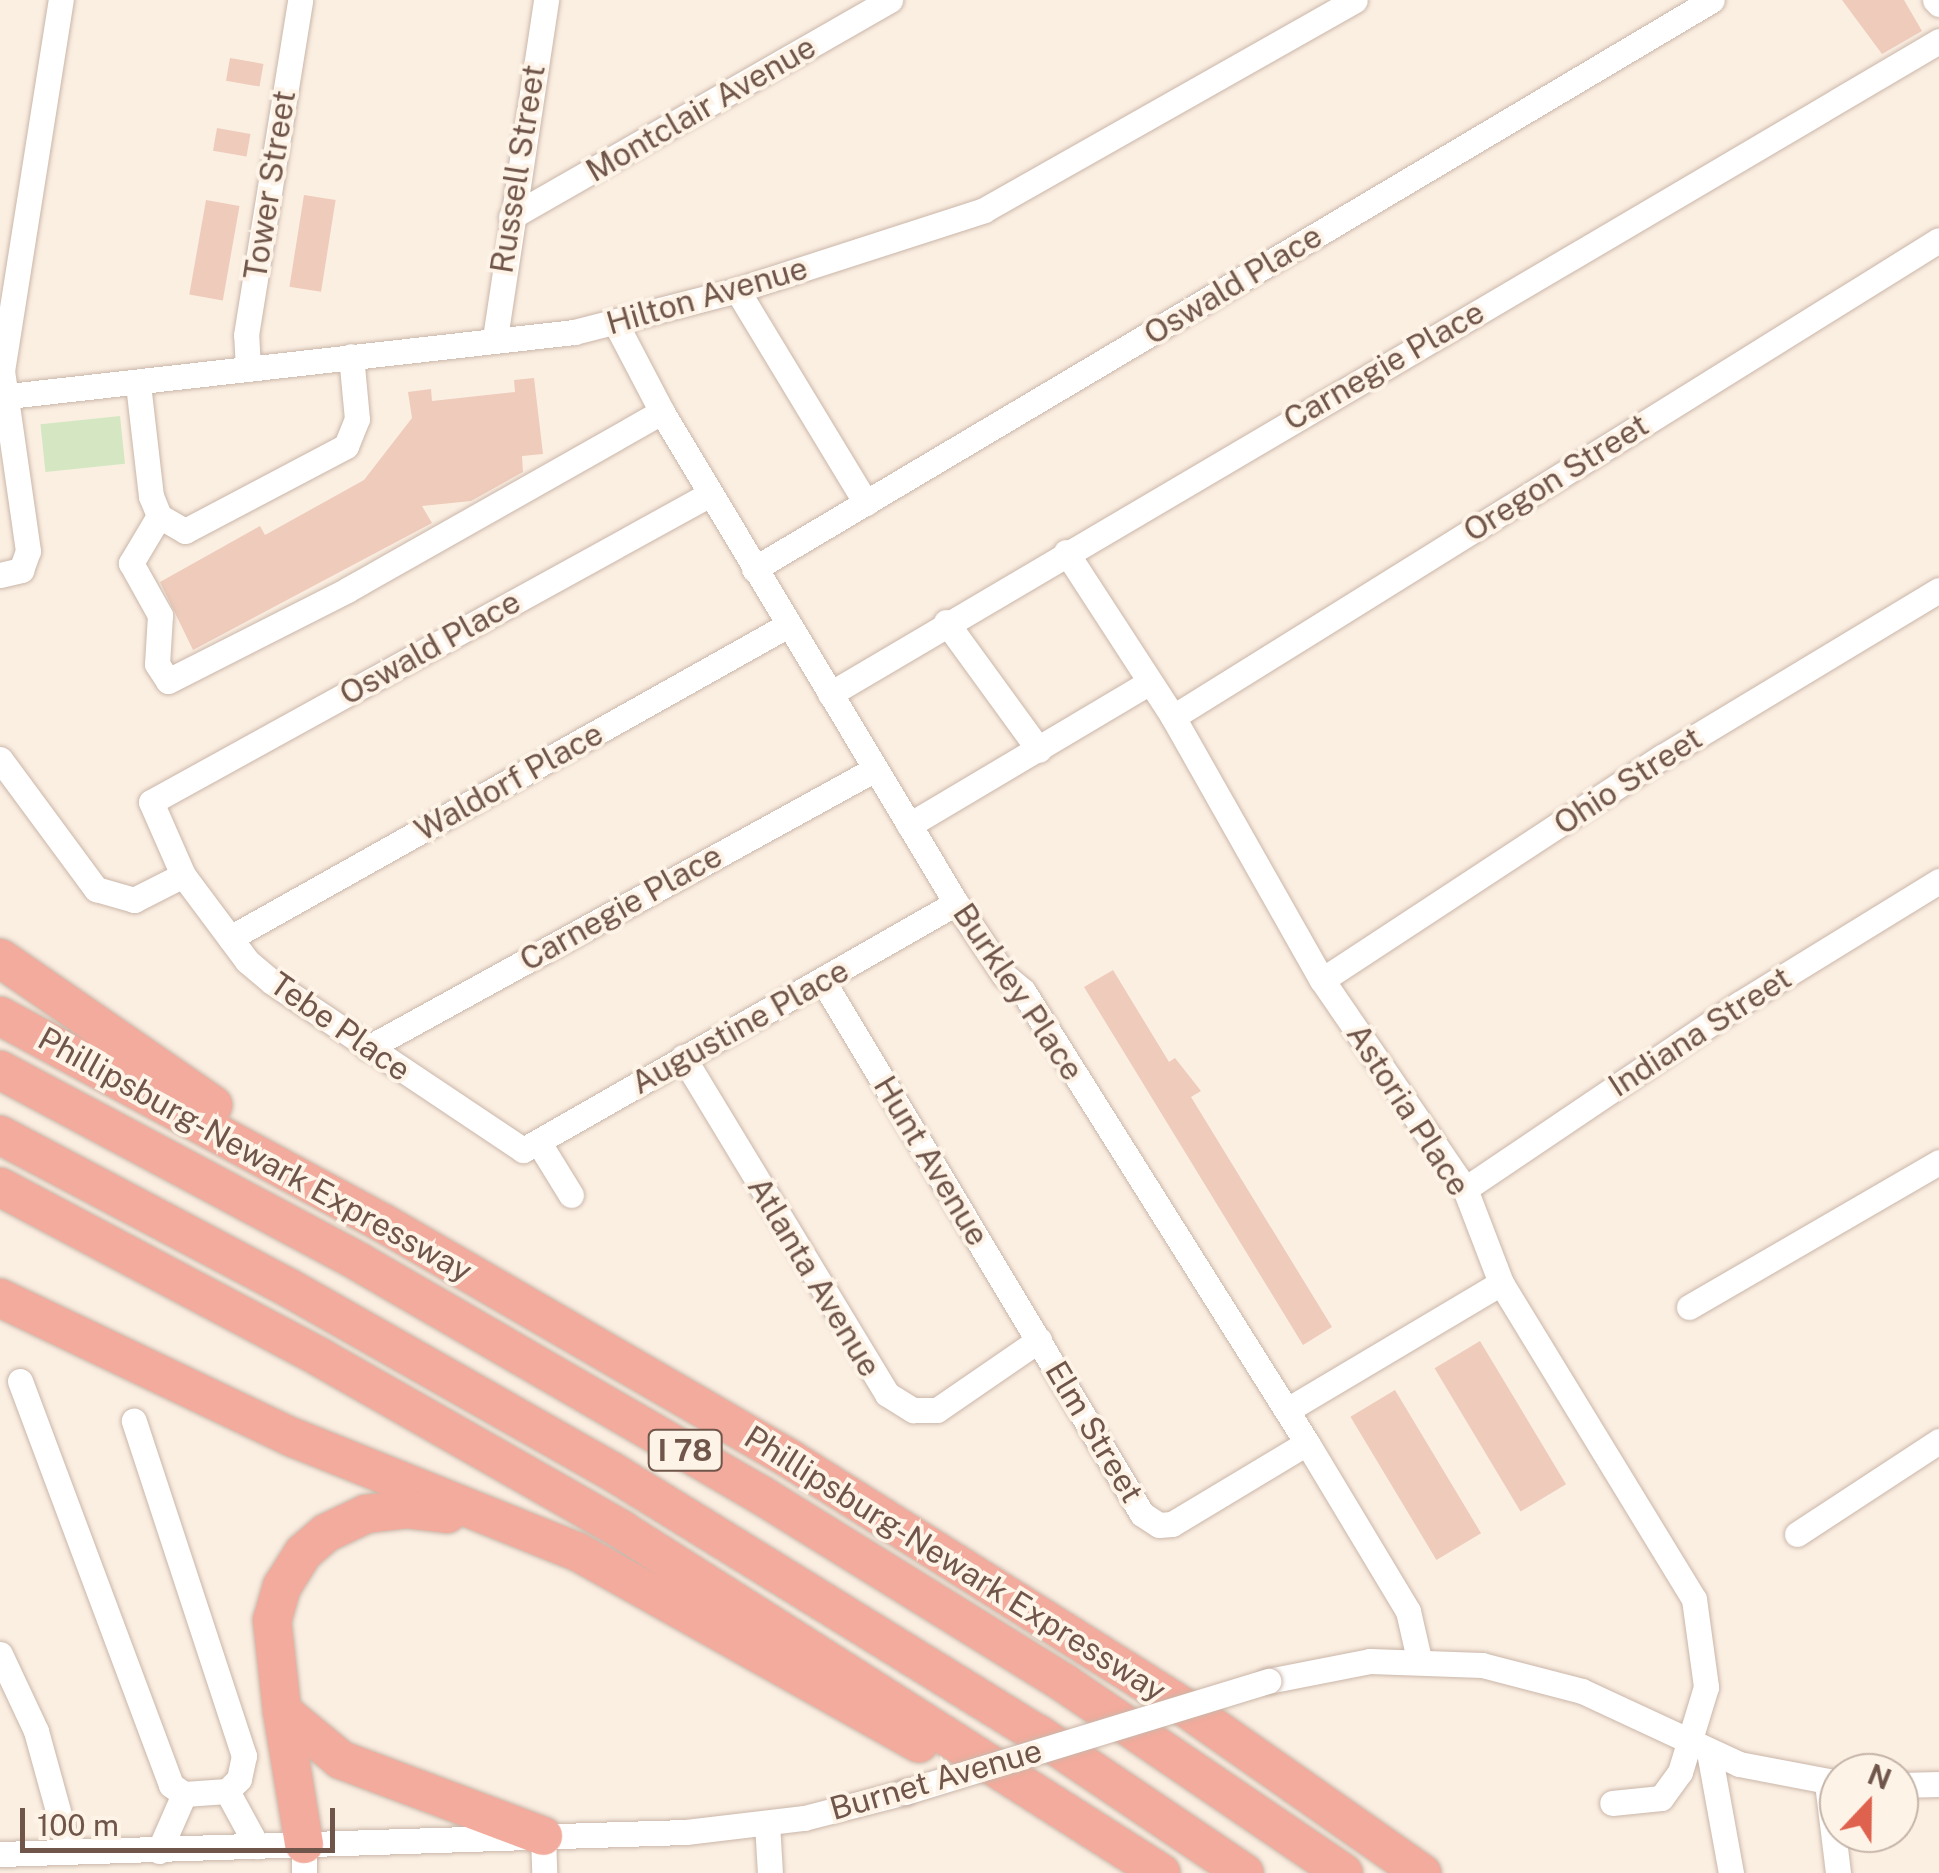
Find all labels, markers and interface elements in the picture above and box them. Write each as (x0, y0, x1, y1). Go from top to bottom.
street label: Montclair Avenue (579, 28, 823, 190)
street label: Russell Street (483, 62, 553, 276)
street label: Tower Street (236, 88, 304, 282)
street label: Oswald Place (1137, 217, 1329, 353)
street label: Hilton Avenue (602, 249, 812, 343)
street label: Carnegie Place (1277, 293, 1491, 439)
street label: Oregon Street (1456, 406, 1656, 550)
street label: Oswald Place (333, 583, 527, 713)
street label: Waldorf Place (408, 715, 610, 849)
street label: Ohio Street (1547, 719, 1709, 843)
street label: Carnegie Place (513, 837, 729, 979)
street label: Burkley Place (945, 896, 1091, 1088)
street label: Augustine Place (625, 951, 855, 1103)
street label: Indiana Street (1602, 959, 1798, 1105)
street label: Tebe Place (262, 965, 418, 1089)
street label: Astoria Place (1338, 1017, 1478, 1203)
street label: Phillipsburg-Newark Expressway (31, 1019, 479, 1291)
street label: Hunt Avenue (865, 1069, 997, 1253)
street label: Atlanta Avenue (739, 1170, 889, 1384)
street label: Elm Street (1037, 1354, 1151, 1510)
street label: Phillipsburg-Newark Expressway (737, 1418, 1173, 1710)
road number: I 78 (648, 1425, 722, 1475)
street label: Burnet Avenue (826, 1731, 1046, 1829)
north arrow (1819, 1753, 1919, 1853)
text: N (1863, 1757, 1896, 1796)
scale bar (25, 1788, 340, 1850)
text: 100 m (37, 1807, 119, 1843)

